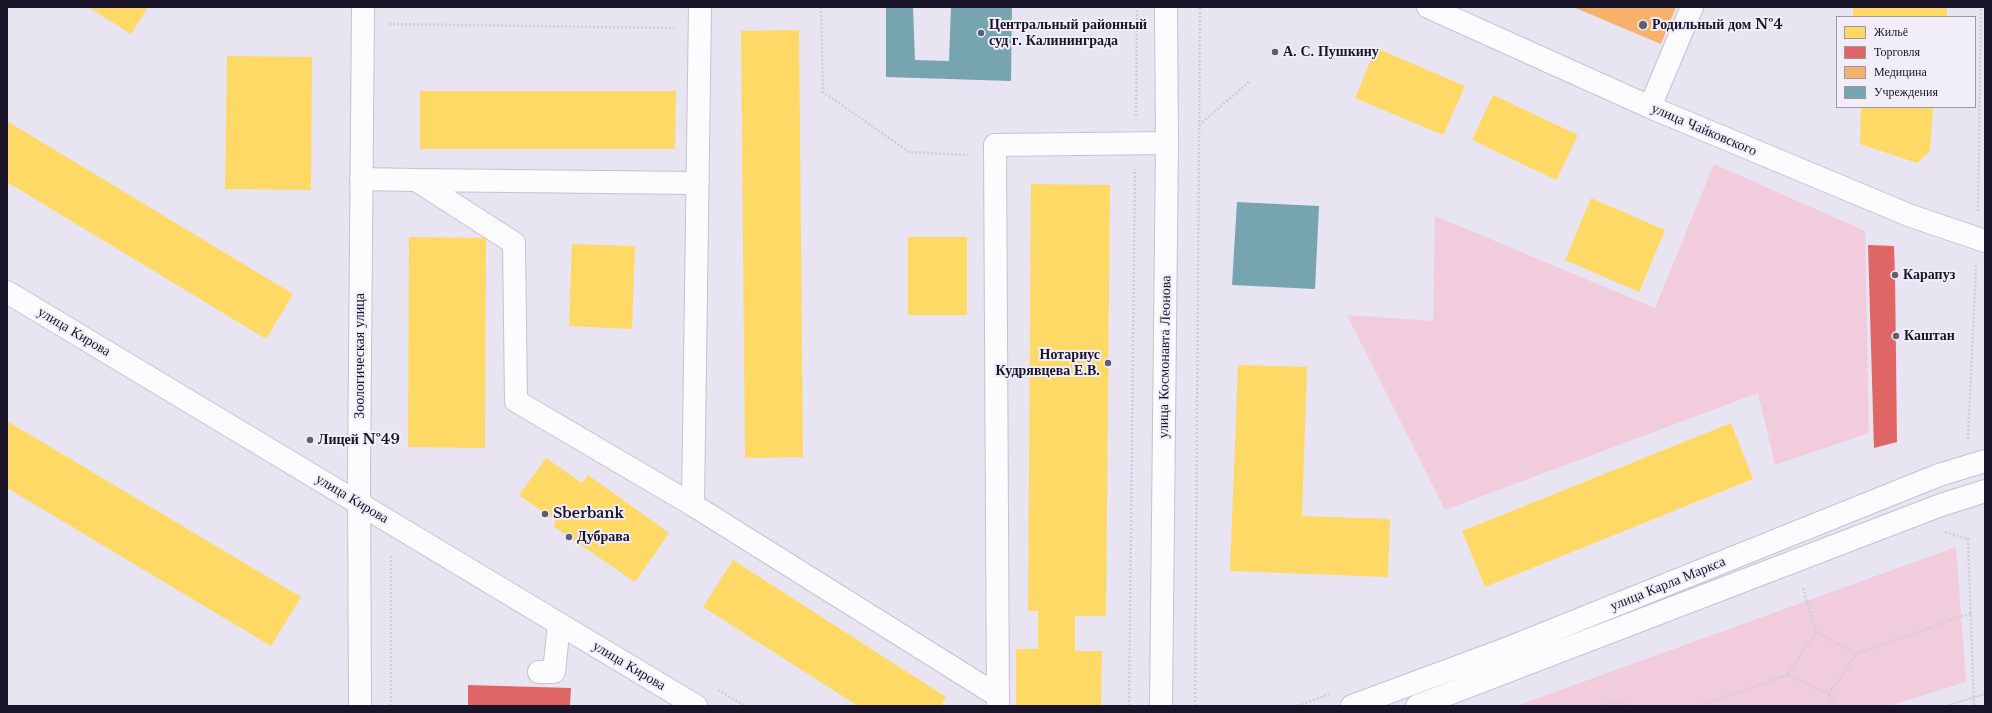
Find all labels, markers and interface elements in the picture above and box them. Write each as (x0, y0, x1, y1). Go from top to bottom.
legend (1836, 16, 1976, 108)
place label: Центральный районный суд г. Калининграда (989, 17, 1147, 50)
place label: Родильный дом №4 (1652, 17, 1783, 33)
marker: Родильный дом №4 (1637, 19, 1649, 31)
text: Жильё (1874, 24, 1908, 39)
marker: Центральный районный суд г. Калининграда (976, 28, 986, 38)
place label: А. С. Пушкину (1283, 44, 1379, 60)
text: Торговля (1874, 44, 1920, 59)
marker: А. С. Пушкину (1270, 47, 1280, 57)
text: Медицина (1874, 64, 1927, 79)
text: Учреждения (1874, 84, 1938, 99)
street label: улица Чайковского (1649, 100, 1759, 160)
place label: Карапуз (1903, 267, 1955, 283)
marker: Карапуз (1890, 270, 1900, 280)
street label: улица Космонавта Леонова (1155, 275, 1175, 439)
street label: Зоологическая улица (352, 293, 368, 419)
street label: улица Кирова (35, 304, 113, 360)
place label: Каштан (1904, 328, 1955, 344)
marker: Каштан (1891, 331, 1901, 341)
place label: Нотариус Кудрявцева Е.В. (996, 347, 1100, 380)
marker: Нотариус Кудрявцева Е.В. (1103, 358, 1113, 368)
place label: Лицей №49 (318, 432, 400, 448)
marker: Лицей №49 (305, 435, 315, 445)
street label: улица Кирова (313, 471, 391, 527)
place label: Sberbank (553, 506, 624, 522)
marker: Sberbank (540, 509, 550, 519)
place label: Дубрава (577, 529, 630, 545)
marker: Дубрава (564, 532, 574, 542)
street label: улица Карла Маркса (1608, 553, 1728, 615)
street label: улица Кирова (590, 638, 668, 694)

